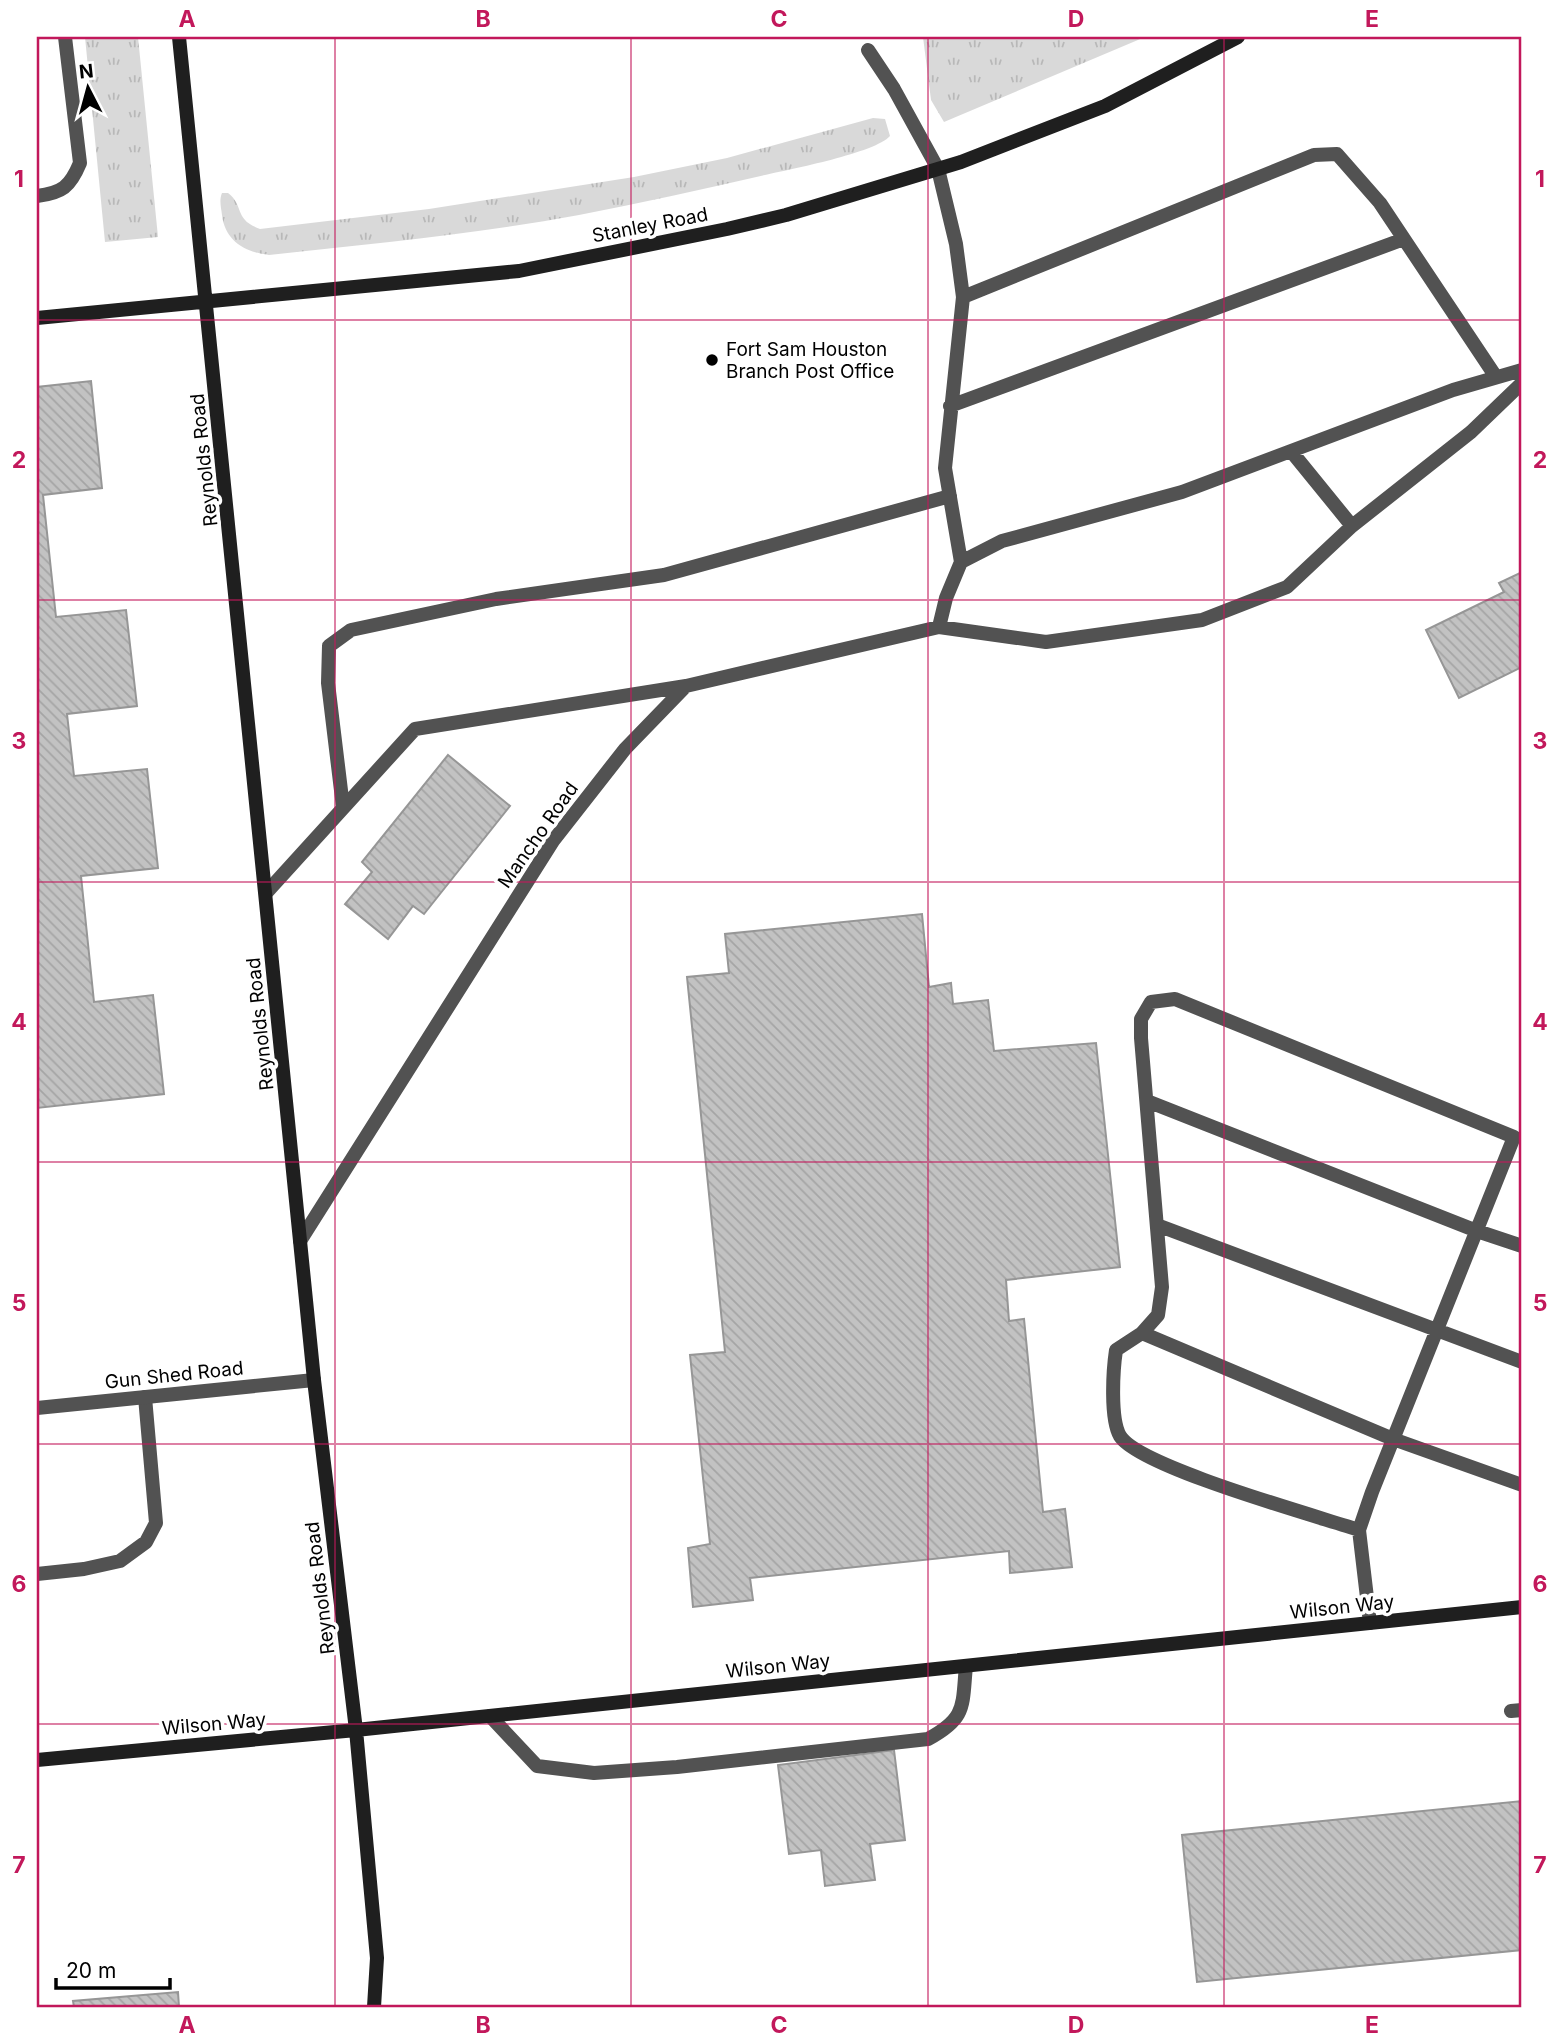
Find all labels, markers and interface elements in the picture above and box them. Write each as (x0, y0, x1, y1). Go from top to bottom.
text: A (178, 5, 196, 33)
text: B (475, 5, 491, 33)
text: C (770, 5, 788, 33)
text: D (1068, 5, 1084, 33)
text: E (1365, 5, 1379, 33)
north arrow (52, 52, 122, 122)
text: N (78, 59, 95, 84)
text: 1 (14, 165, 24, 193)
text: 1 (1535, 165, 1545, 193)
street label: Stanley Road (590, 202, 710, 248)
place label: Fort Sam Houston Branch Post Office (726, 338, 894, 383)
marker: Fort Sam Houston Branch Post Office (704, 352, 720, 368)
street label: Reynolds Road (186, 392, 222, 528)
text: 2 (12, 446, 26, 474)
text: 2 (1533, 446, 1547, 474)
text: 3 (12, 727, 26, 755)
text: 3 (1533, 727, 1547, 755)
street label: Mancho Road (493, 778, 583, 892)
street label: Reynolds Road (242, 956, 278, 1092)
text: 4 (11, 1008, 27, 1036)
text: 4 (1532, 1008, 1548, 1036)
text: 5 (12, 1289, 26, 1317)
text: 5 (1533, 1289, 1547, 1317)
street label: Gun Shed Road (104, 1356, 244, 1394)
street label: Reynolds Road (300, 1520, 340, 1656)
text: 6 (12, 1570, 26, 1598)
text: 6 (1533, 1570, 1547, 1598)
street label: Wilson Way (1289, 1590, 1396, 1624)
street label: Wilson Way (725, 1649, 832, 1683)
street label: Wilson Way (161, 1708, 267, 1740)
text: 7 (12, 1851, 26, 1879)
text: 7 (1533, 1851, 1547, 1879)
scale bar (56, 1946, 170, 1990)
text: 20 m (66, 1958, 116, 1983)
text: A (178, 2011, 196, 2039)
text: B (475, 2011, 491, 2039)
text: C (770, 2011, 788, 2039)
text: D (1068, 2011, 1084, 2039)
text: E (1365, 2011, 1379, 2039)

